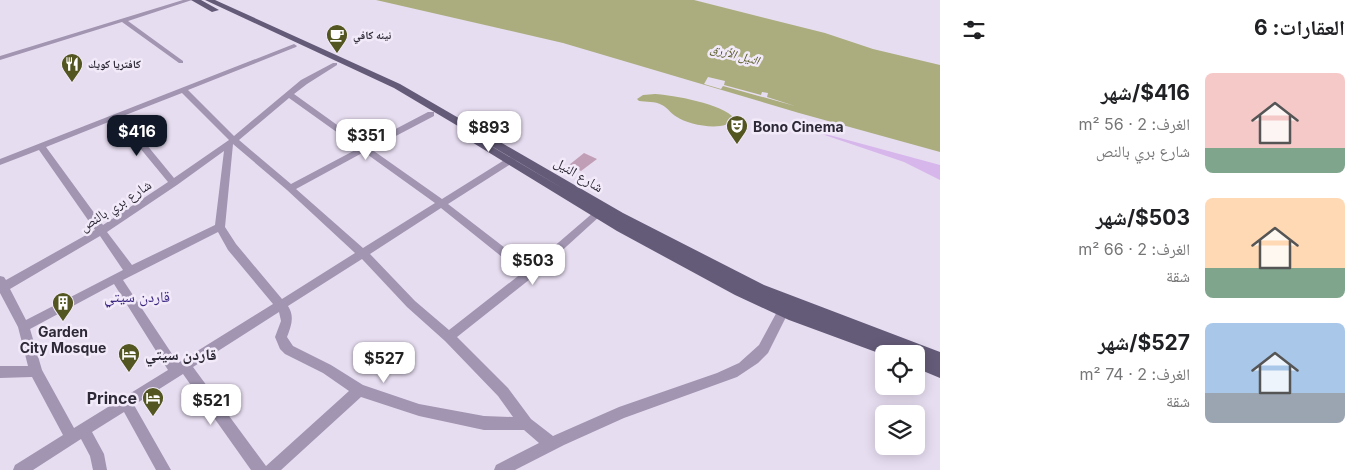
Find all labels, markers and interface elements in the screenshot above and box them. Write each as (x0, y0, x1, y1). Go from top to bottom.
text: العقارات: 6 (1254, 15, 1345, 40)
icon: filters (960, 16, 988, 44)
cafe icon: نينه كافي (325, 23, 349, 54)
place label: نينه كافي (353, 28, 391, 44)
water label: النيل الأزرق (709, 40, 762, 69)
restaurant icon: كافتريا كويك (60, 52, 84, 83)
place label: كافتريا كويك (88, 57, 141, 71)
text: $416/شهر (1101, 80, 1190, 105)
icon: home (1245, 93, 1305, 153)
pin: $893 (459, 110, 519, 153)
pin: $416 (107, 114, 167, 157)
theatre icon: Bono Cinema (725, 114, 749, 145)
text: الغرف: 2 · 56 m² (1078, 114, 1190, 134)
text: $893 (468, 117, 510, 137)
place label: Bono Cinema (753, 118, 844, 135)
pin: $351 (336, 119, 396, 161)
text: $416 (118, 121, 156, 141)
text: $351 (347, 125, 385, 145)
text: شارع بري بالنص (1096, 141, 1190, 161)
street label: شارع النيل (550, 153, 607, 197)
street label: شارع بري بالنص (76, 175, 156, 238)
text: $503/شهر (1096, 205, 1190, 230)
icon: home (1245, 218, 1305, 278)
text: الغرف: 2 · 66 m² (1078, 239, 1190, 259)
pin: $503 (503, 244, 563, 286)
text: $503 (512, 250, 554, 270)
text: شقة (1166, 266, 1190, 286)
district label: قاردن سيتي (104, 287, 170, 308)
building icon: Garden City Mosque (51, 291, 75, 322)
place label: Garden City Mosque (20, 323, 106, 356)
text: $527/شهر (1098, 330, 1190, 355)
hotel icon: قاردن سيتي (117, 342, 141, 373)
pin: $527 (354, 342, 414, 384)
icon: home (1245, 343, 1305, 403)
place label: قاردن سيتي (145, 344, 217, 367)
map controls (875, 345, 925, 455)
button: locate (875, 345, 925, 395)
text: $527 (364, 348, 404, 368)
text: الغرف: 2 · 74 m² (1080, 364, 1190, 384)
pin: $521 (181, 384, 241, 426)
hotel icon: Prince (141, 386, 165, 417)
place label: Prince (87, 388, 137, 408)
text: $521 (192, 390, 230, 410)
text: شقة (1166, 391, 1190, 411)
button: layers (875, 405, 925, 455)

